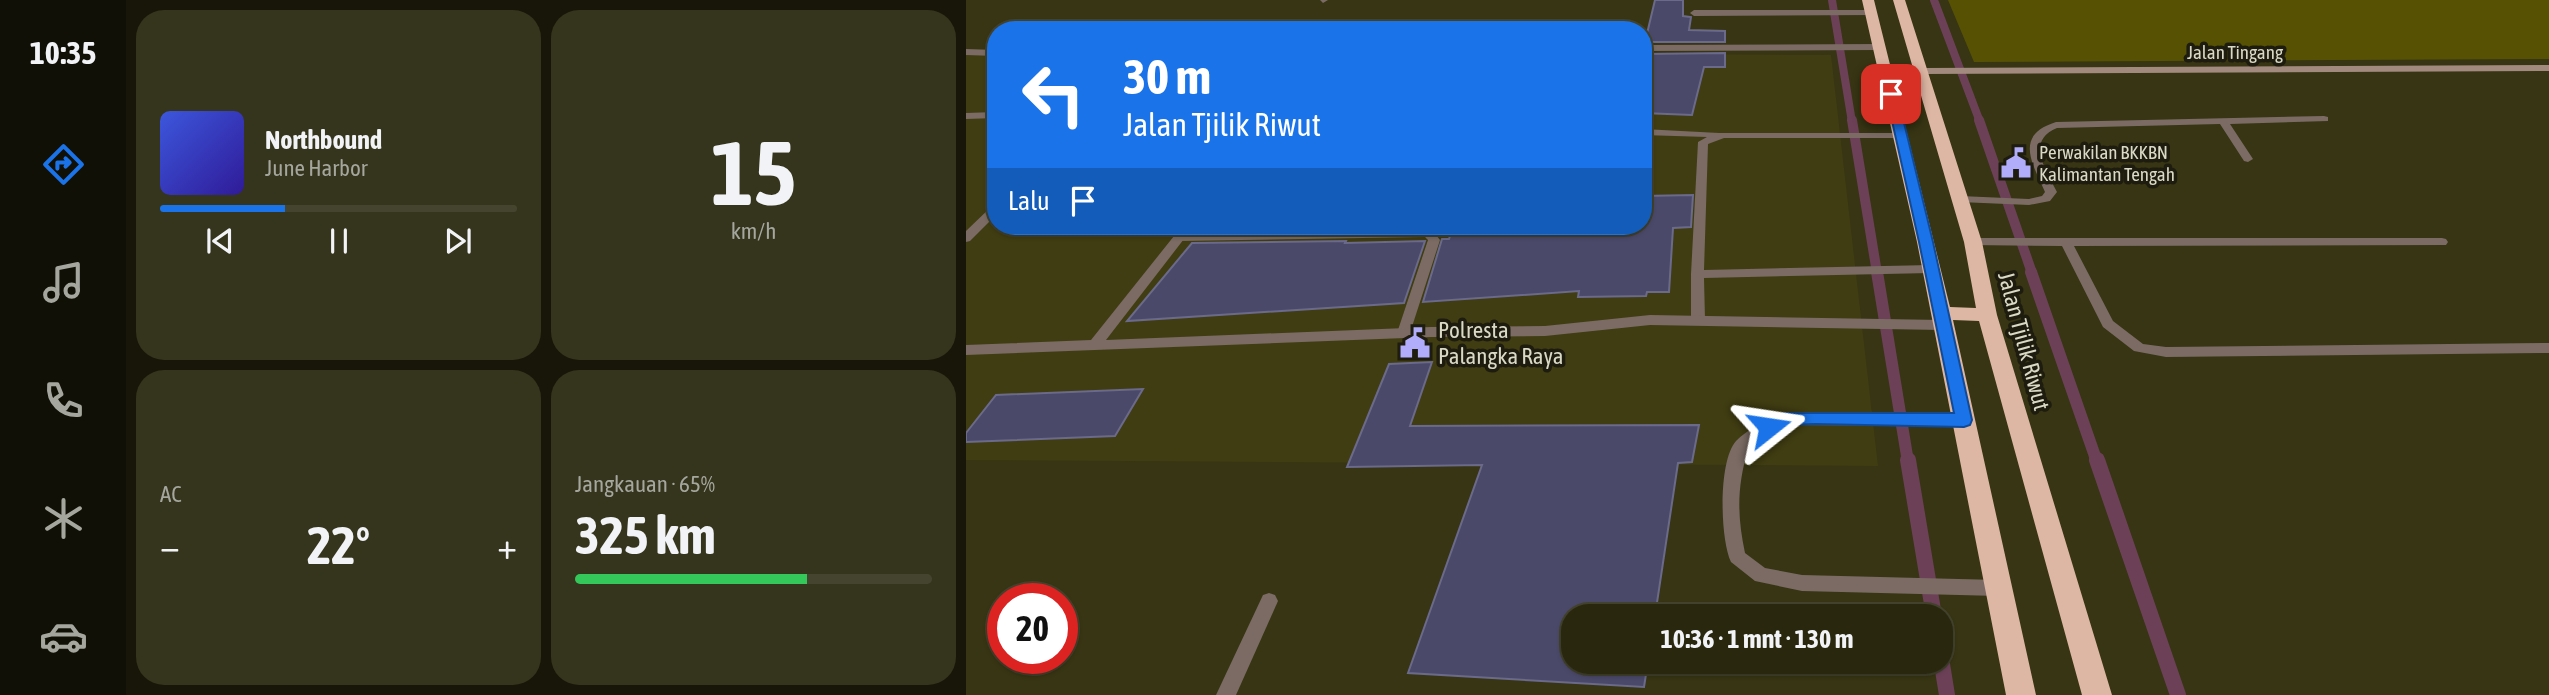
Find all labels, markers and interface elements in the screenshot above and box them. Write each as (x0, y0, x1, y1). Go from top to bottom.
text: 10:35 (30, 34, 96, 71)
street label: Jalan Tingang (2187, 41, 2284, 63)
text: 30 m (1123, 48, 1211, 104)
icon: left (1008, 49, 1099, 140)
pin (1861, 64, 1921, 124)
icon: arrive (1872, 75, 1910, 113)
text: Jalan Tjilik Riwut (1123, 106, 1321, 143)
text: 15 (711, 120, 796, 224)
text: Northbound (265, 125, 382, 155)
icon: directions (39, 140, 88, 189)
place label: Perwakilan BKKBN Kalimantan Tengah (2039, 141, 2175, 185)
public building icon: Perwakilan BKKBN Kalimantan Tengah (1999, 146, 2033, 180)
text: June Harbor (265, 155, 368, 181)
icon: arrive (1064, 182, 1102, 220)
text: Lalu (1008, 186, 1050, 216)
text: km/h (731, 218, 776, 244)
icon: previous (201, 222, 239, 260)
icon: pause (320, 222, 358, 260)
icon: next (439, 222, 477, 260)
icon: music (39, 258, 88, 307)
street label: Jalan Tjilik Riwut (1993, 269, 2055, 413)
place label: Polresta Palangka Raya (1438, 317, 1563, 369)
public building icon: Polresta Palangka Raya (1398, 326, 1432, 360)
icon: phone (39, 376, 88, 425)
position arrow (1732, 390, 1806, 464)
text: Jangkauan · 65% (575, 471, 715, 497)
text: AC (160, 481, 182, 507)
icon: climate (39, 494, 88, 543)
text: 325 km (575, 505, 716, 565)
text: 22° (307, 515, 370, 575)
text: − (160, 524, 180, 567)
text: + (497, 524, 517, 567)
speed limit sign: 20 (987, 583, 1078, 674)
icon: car (39, 612, 88, 661)
text: 10:36 · 1 mnt · 130 m (1661, 624, 1853, 654)

